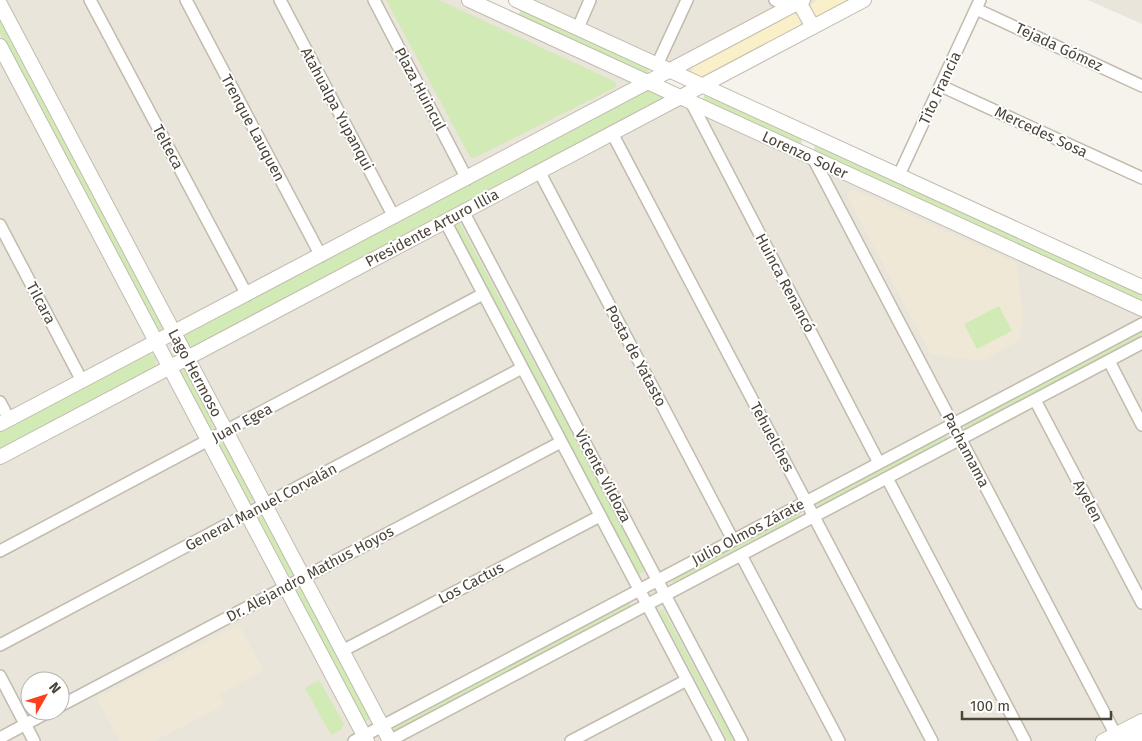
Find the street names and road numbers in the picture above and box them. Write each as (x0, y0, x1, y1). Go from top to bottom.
street label: Tejada Gómez (1012, 19, 1106, 75)
street label: Atahualpa Yupanqui (297, 44, 377, 174)
street label: Plaza Huincul (391, 44, 450, 134)
street label: Tito Francia (915, 49, 965, 127)
street label: Trenque Lauquen (217, 72, 289, 184)
street label: Mercedes Sosa (992, 103, 1090, 161)
street label: Telteca (149, 122, 187, 172)
street label: Lorenzo Soler (759, 127, 851, 183)
street label: Presidente Arturo Illia (362, 185, 502, 271)
street label: Huinca Renancó (751, 230, 819, 336)
street label: Tilcara (23, 279, 59, 327)
street label: Posta de Yatasto (602, 302, 670, 410)
street label: Lago Hermoso (164, 326, 226, 420)
street label: Tehuelches (746, 399, 798, 475)
street label: Juan Egea (209, 400, 275, 446)
street label: Pachamama (939, 409, 993, 491)
street label: Vicente Vildoza (571, 426, 635, 526)
street label: General Manuel Corvalán (182, 459, 340, 555)
street label: Ayelen (1069, 477, 1107, 525)
street label: Julio Olmos Zárate (689, 495, 807, 569)
street label: Dr. Alejandro Mathus Hoyos (223, 522, 397, 626)
street label: Los Cactus (435, 558, 507, 608)

